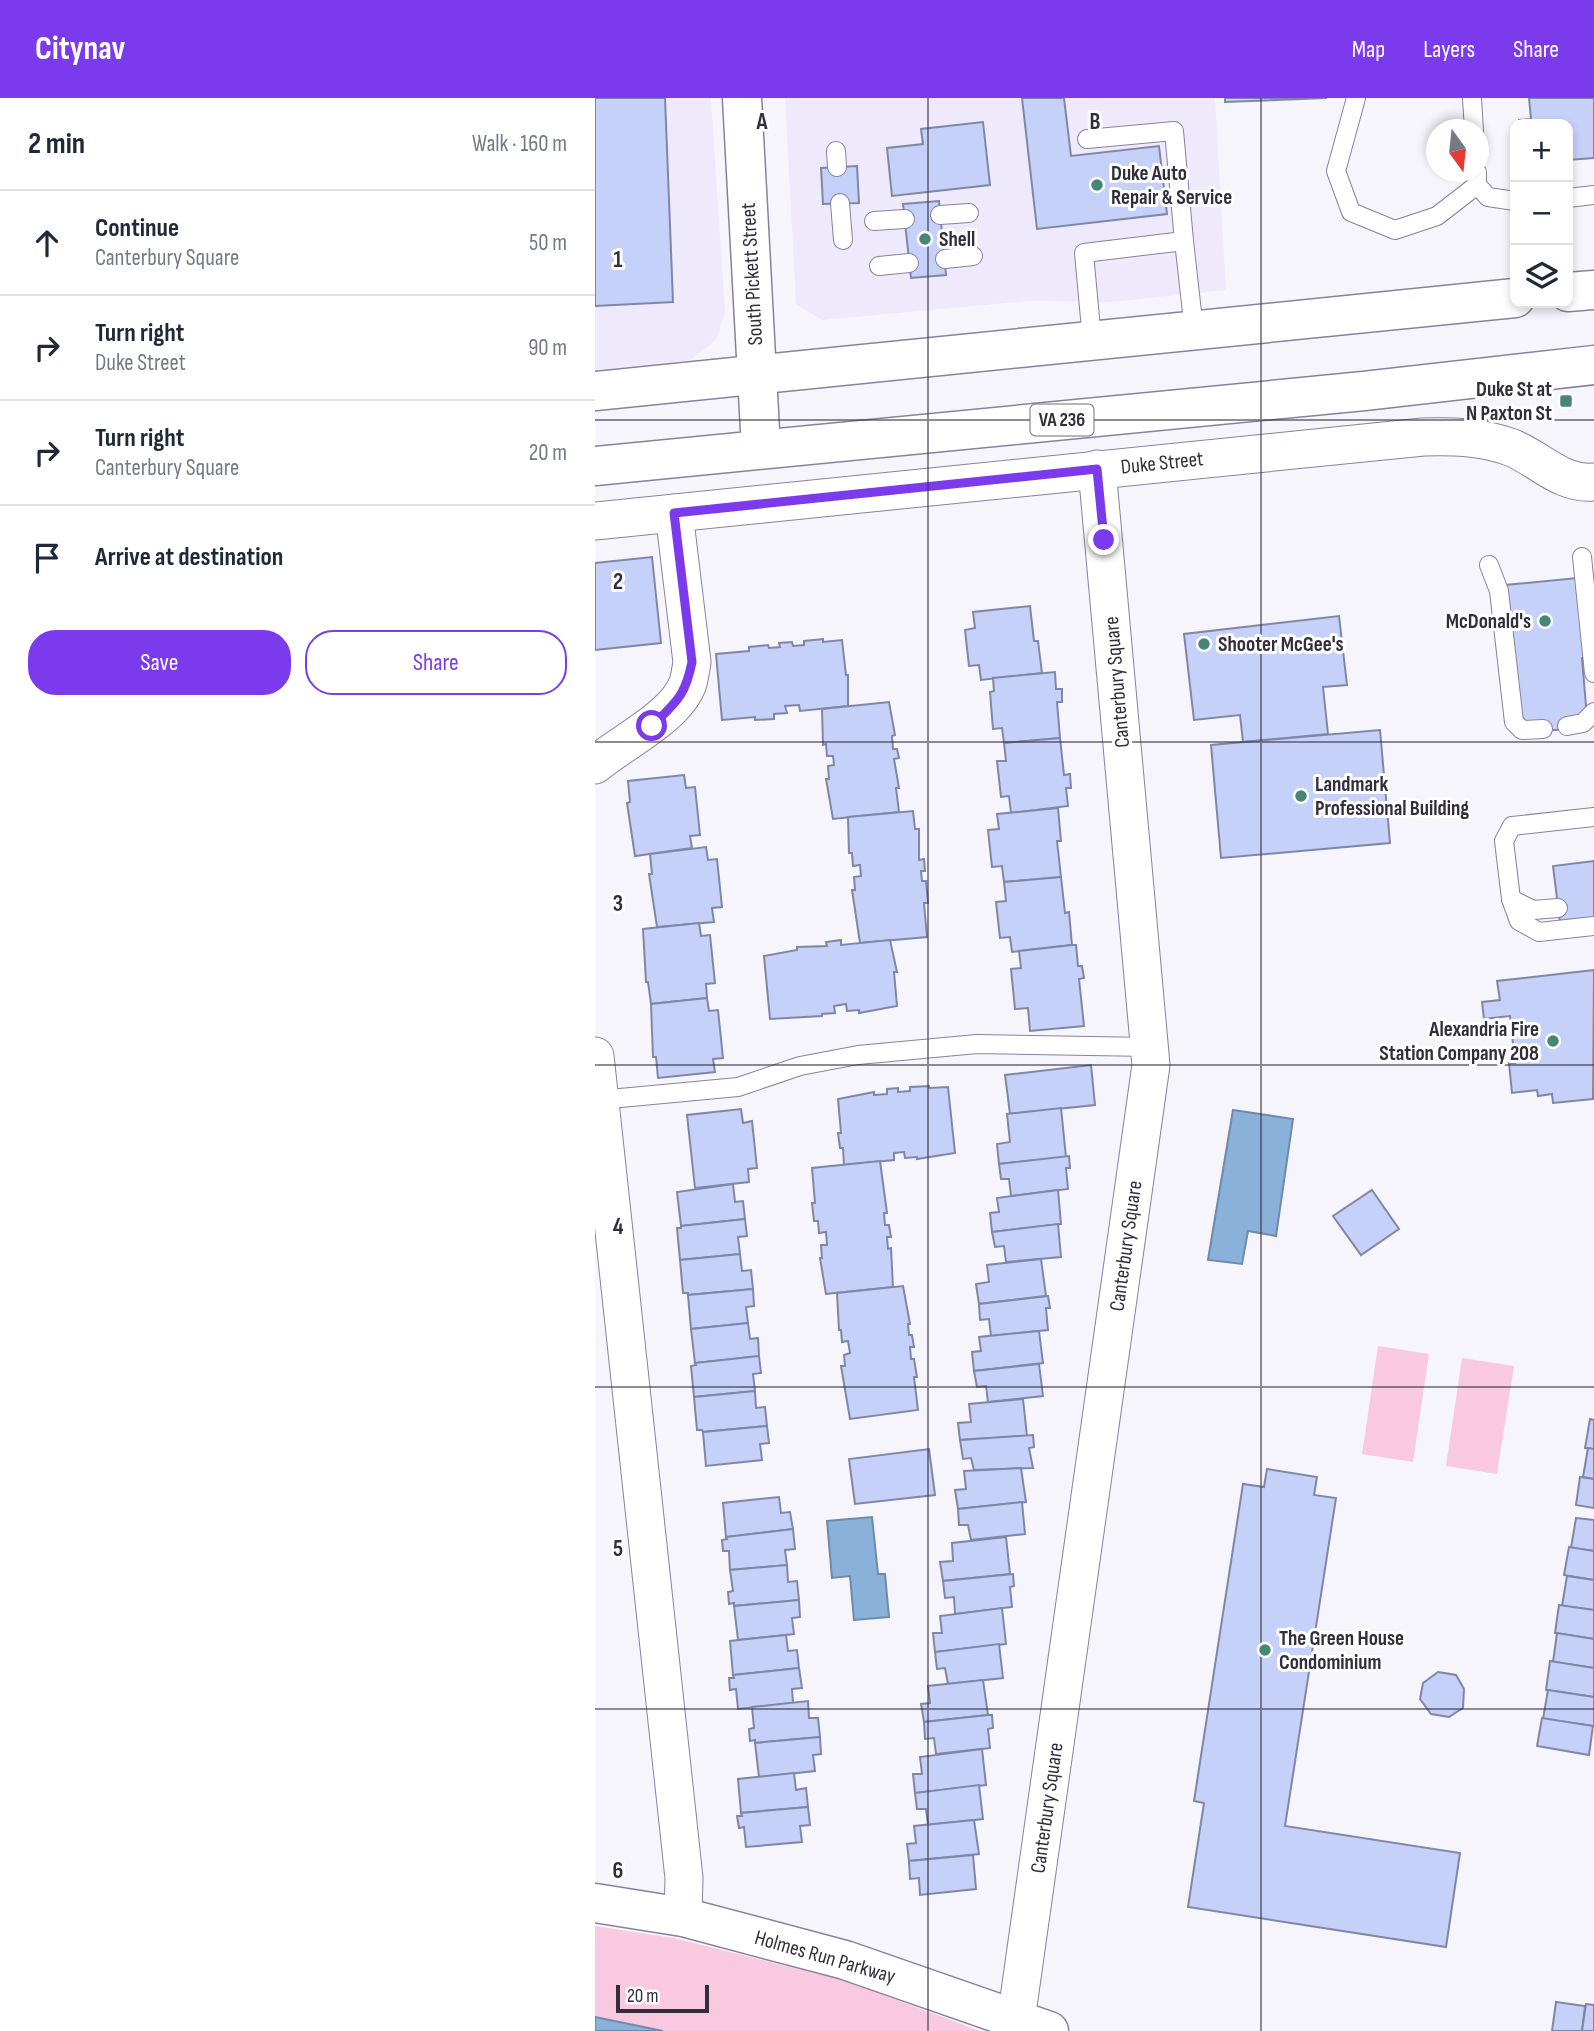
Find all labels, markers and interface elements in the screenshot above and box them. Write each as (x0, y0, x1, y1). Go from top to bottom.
text: Citynav (35, 29, 125, 69)
text: Map (1352, 35, 1385, 64)
text: Layers (1423, 35, 1475, 64)
text: Share (1513, 35, 1559, 64)
text: A (756, 108, 769, 136)
text: B (1090, 108, 1101, 136)
north arrow (1426, 119, 1489, 182)
map controls (1510, 119, 1573, 308)
button: + (1510, 119, 1573, 182)
text: 2 min (28, 126, 85, 162)
text: Walk · 160 m (472, 130, 567, 158)
place label: Duke Auto Repair & Service (1111, 161, 1232, 210)
marker: Duke Auto Repair & Service (1089, 177, 1105, 193)
button: − (1510, 182, 1573, 245)
street label: South Pickett Street (736, 202, 768, 346)
text: Continue (95, 213, 179, 244)
icon: ahead (28, 224, 66, 262)
place label: Shell (939, 227, 975, 252)
text: 50 m (529, 229, 567, 257)
marker: Shell (917, 231, 933, 247)
text: Canterbury Square (95, 244, 239, 272)
button: layers (1510, 245, 1573, 308)
text: 1 (613, 246, 623, 274)
text: Turn right (95, 318, 184, 349)
icon: right (28, 329, 66, 367)
text: 90 m (528, 334, 567, 362)
text: Duke Street (95, 349, 186, 377)
place label: Duke St at N Paxton St (1466, 377, 1552, 426)
marker: Duke St at N Paxton St (1558, 393, 1574, 409)
road number: VA 236 (1030, 404, 1093, 436)
text: Turn right (95, 423, 184, 454)
icon: right (28, 434, 66, 472)
text: 20 m (529, 439, 567, 467)
street label: Duke Street (1119, 446, 1205, 480)
text: Canterbury Square (95, 454, 239, 482)
route end (1088, 524, 1119, 555)
icon: arrive (28, 539, 66, 577)
text: Arrive at destination (95, 542, 283, 573)
text: 2 (613, 568, 623, 596)
place label: McDonald's (1446, 609, 1531, 634)
marker: McDonald's (1537, 613, 1553, 629)
street label: Canterbury Square (1099, 615, 1135, 749)
button: Save (28, 630, 291, 695)
button: Share (305, 630, 567, 695)
place label: Shooter McGee's (1218, 632, 1344, 657)
marker: Shooter McGee's (1196, 636, 1212, 652)
route start (636, 710, 667, 741)
place label: Landmark Professional Building (1315, 772, 1469, 821)
marker: Landmark Professional Building (1293, 788, 1309, 804)
text: 3 (613, 890, 623, 918)
place label: Alexandria Fire Station Company 208 (1379, 1017, 1539, 1066)
marker: Alexandria Fire Station Company 208 (1545, 1033, 1561, 1049)
street label: Canterbury Square (1104, 1179, 1148, 1313)
text: 4 (613, 1213, 624, 1241)
text: 5 (613, 1535, 623, 1563)
place label: The Green House Condominium (1279, 1626, 1404, 1675)
marker: The Green House Condominium (1257, 1642, 1273, 1658)
street label: Canterbury Square (1025, 1741, 1069, 1875)
text: 6 (613, 1857, 623, 1885)
street label: Holmes Run Parkway (752, 1925, 898, 1989)
scale bar (616, 1982, 709, 2014)
text: 20 m (627, 1985, 659, 2008)

